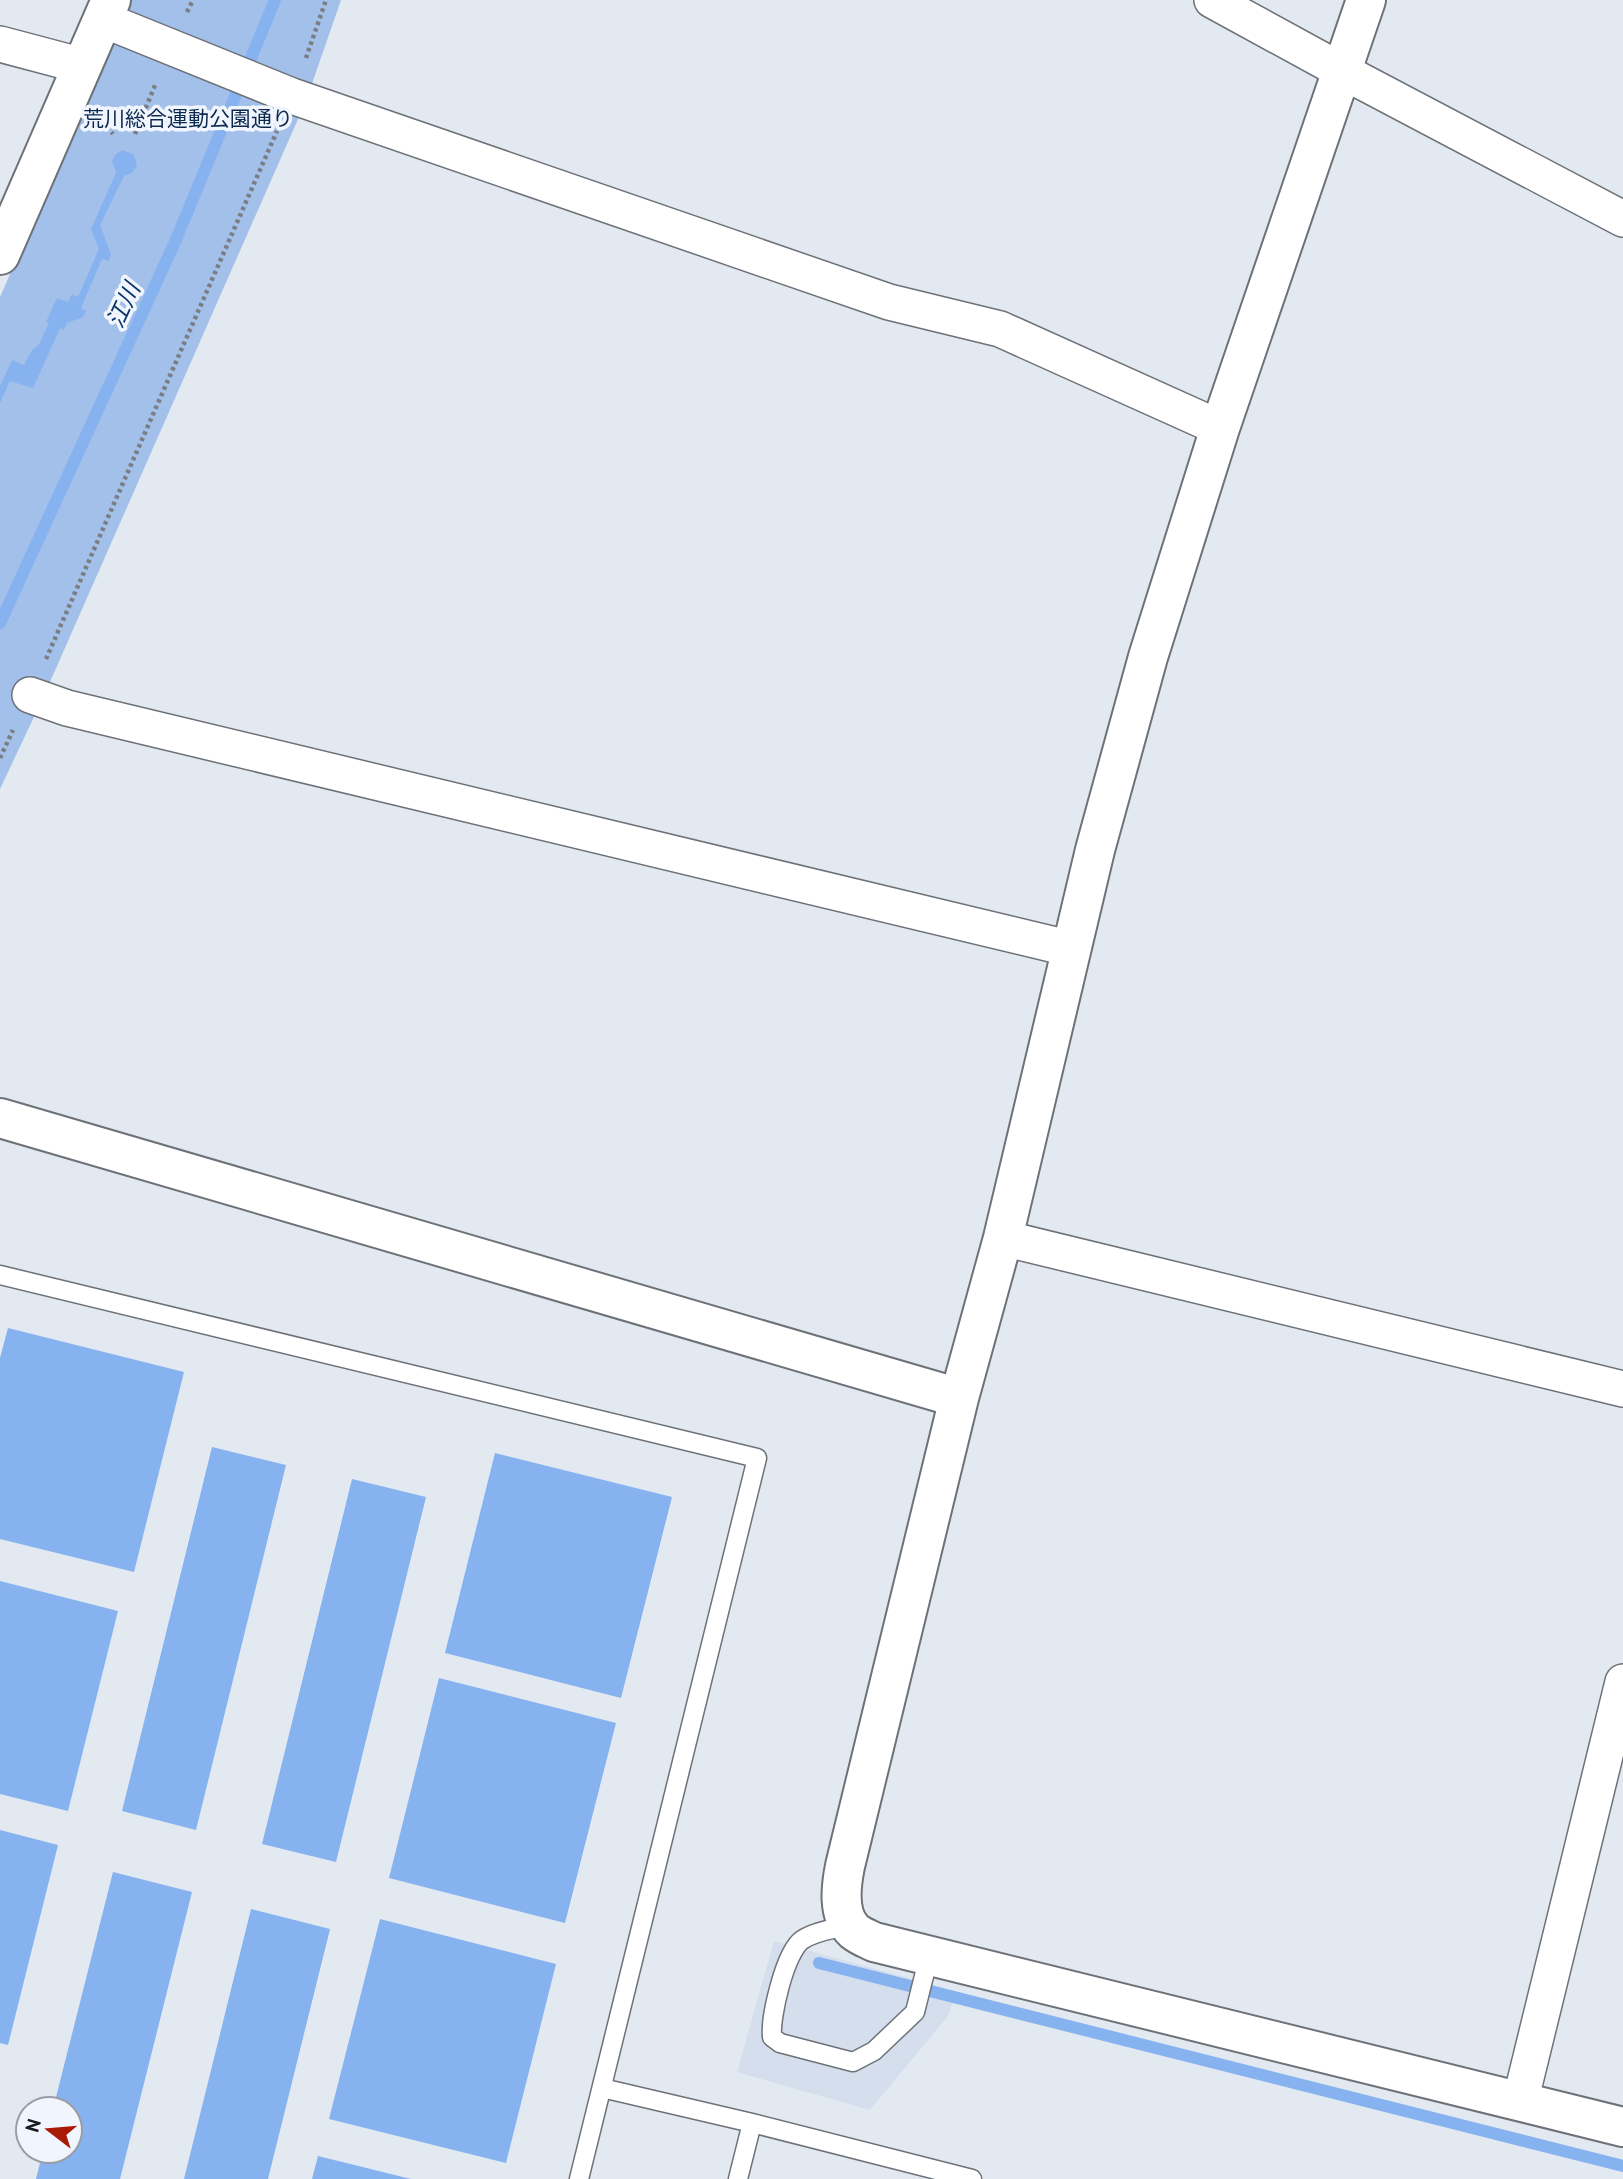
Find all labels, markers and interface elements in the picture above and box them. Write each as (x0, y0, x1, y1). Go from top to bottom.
park label: 荒川総合運動公園通り (83, 105, 293, 132)
water label: 江川 (100, 275, 147, 332)
north arrow (14, 2095, 84, 2165)
text: N (19, 2116, 46, 2135)

